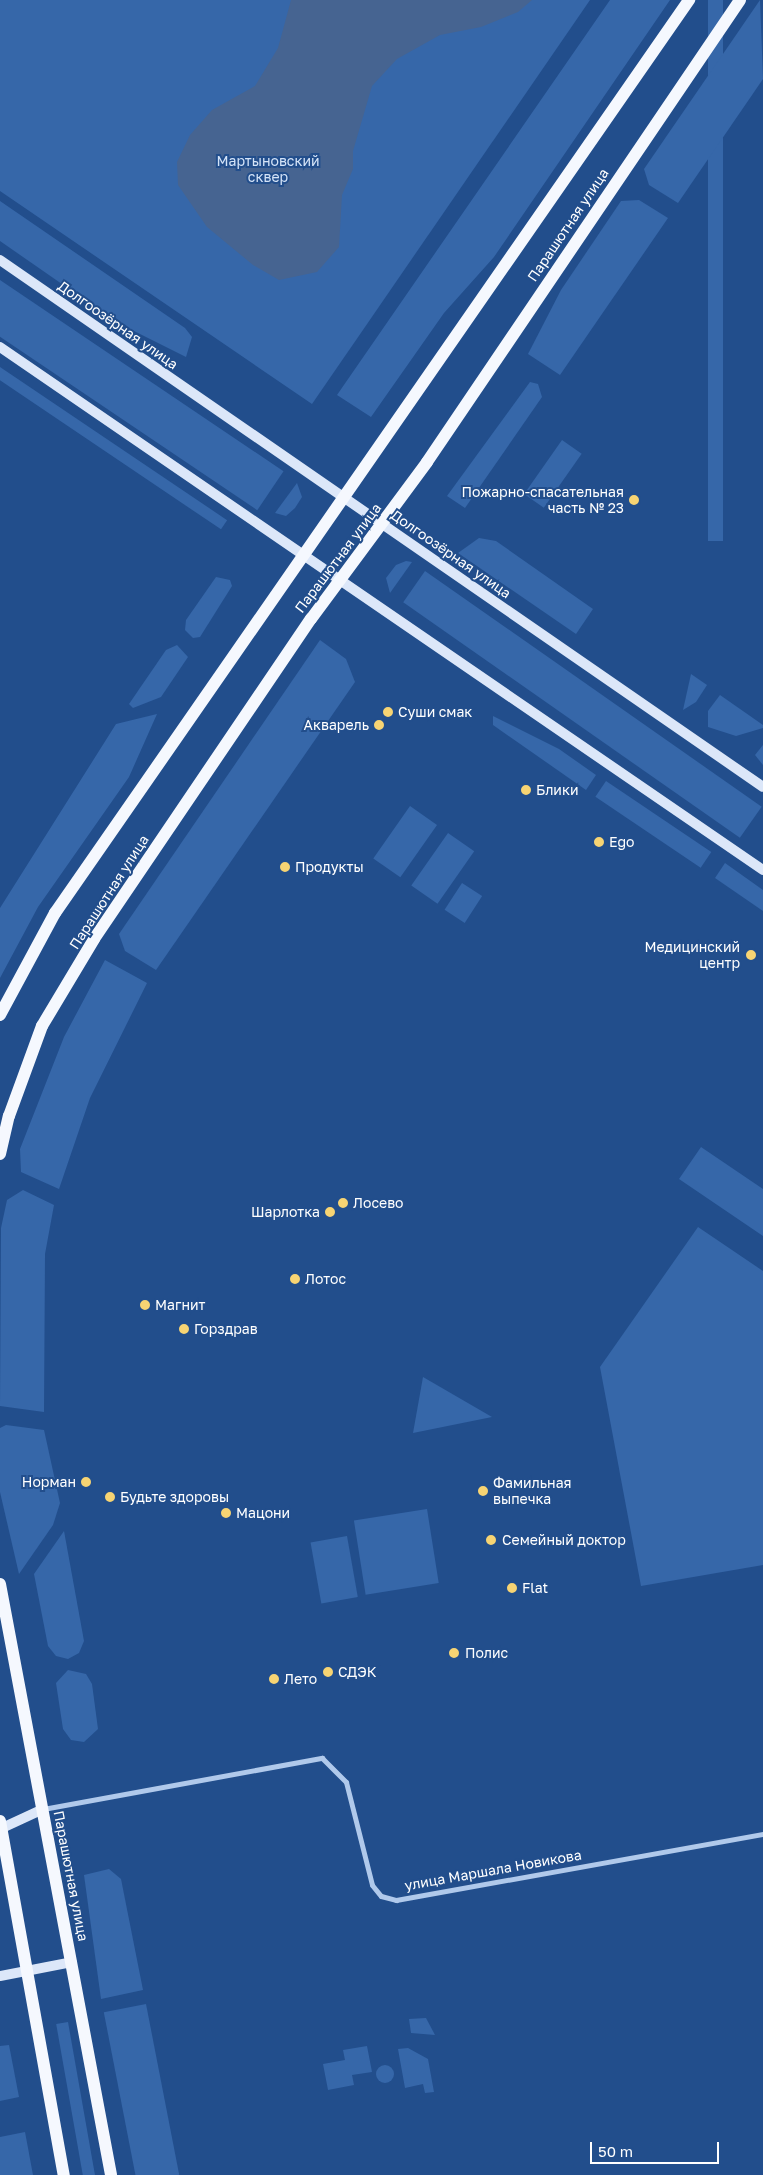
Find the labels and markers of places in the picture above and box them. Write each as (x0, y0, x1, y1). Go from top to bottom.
place label: Пожарно-спасательная часть № 23 (462, 484, 624, 516)
marker: Пожарно-спасательная часть № 23 (628, 494, 640, 506)
place label: Суши смак (398, 704, 472, 720)
marker: Суши смак (382, 706, 394, 718)
place label: Акварель (304, 717, 369, 733)
marker: Акварель (373, 719, 385, 731)
place label: Блики (536, 782, 578, 798)
marker: Блики (520, 784, 532, 796)
place label: Ego (609, 834, 634, 850)
marker: Ego (593, 836, 605, 848)
place label: Продукты (295, 859, 364, 875)
marker: Продукты (279, 861, 291, 873)
place label: Медицинский центр (644, 939, 740, 972)
marker: Медицинский центр (744, 948, 758, 962)
place label: Лосево (353, 1195, 403, 1211)
marker: Лосево (337, 1197, 349, 1209)
place label: Шарлотка (251, 1204, 320, 1220)
marker: Шарлотка (324, 1206, 336, 1218)
place label: Лотос (305, 1271, 346, 1287)
marker: Лотос (289, 1273, 301, 1285)
place label: Магнит (155, 1297, 205, 1313)
marker: Магнит (139, 1299, 151, 1311)
place label: Горздрав (194, 1321, 258, 1337)
marker: Горздрав (178, 1323, 190, 1335)
place label: Норман (22, 1474, 76, 1490)
place label: Фамильная выпечка (493, 1475, 572, 1508)
marker: Норман (80, 1476, 92, 1488)
marker: Фамильная выпечка (477, 1485, 489, 1497)
place label: Будьте здоровы (120, 1489, 229, 1505)
marker: Будьте здоровы (104, 1491, 116, 1503)
place label: Мацони (236, 1505, 290, 1521)
marker: Мацони (220, 1507, 232, 1519)
place label: Семейный доктор (502, 1532, 626, 1548)
marker: Семейный доктор (484, 1533, 498, 1547)
place label: Flat (522, 1580, 548, 1596)
marker: Flat (506, 1582, 518, 1594)
place label: Полис (465, 1645, 508, 1661)
marker: Полис (447, 1646, 461, 1660)
place label: СДЭК (338, 1664, 376, 1680)
marker: СДЭК (322, 1666, 334, 1678)
place label: Лето (284, 1671, 317, 1687)
marker: Лето (268, 1673, 280, 1685)

